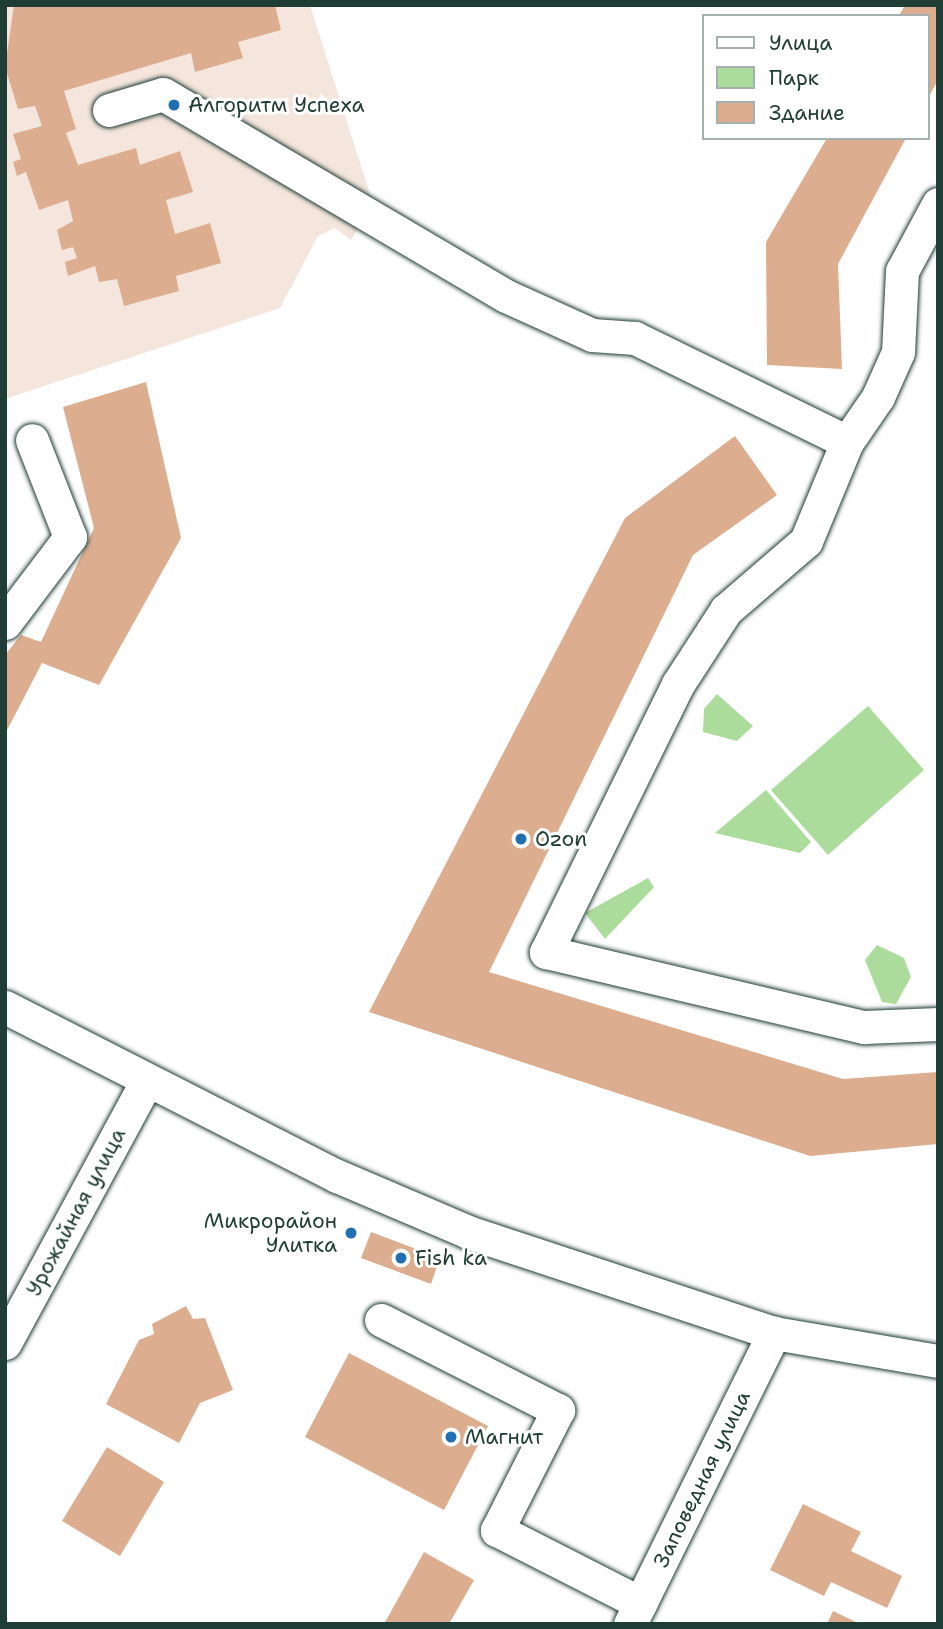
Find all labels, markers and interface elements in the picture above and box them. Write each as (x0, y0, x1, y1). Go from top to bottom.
legend (702, 14, 929, 140)
text: Улица (769, 29, 832, 57)
text: Парк (769, 64, 819, 92)
place label: Алгоритм Успеха (188, 92, 365, 118)
marker: Алгоритм Успеха (166, 97, 182, 113)
text: Здание (769, 99, 845, 127)
place label: Ozon (535, 826, 587, 852)
marker: Ozon (513, 831, 529, 847)
street label: Урожайная улица (21, 1124, 131, 1300)
place label: Микрорайон Улитка (204, 1208, 337, 1258)
marker: Микрорайон Улитка (343, 1225, 359, 1241)
place label: Fish ka (415, 1245, 487, 1271)
marker: Fish ka (393, 1250, 409, 1266)
street label: Заповедная улица (648, 1387, 756, 1571)
place label: Магнит (465, 1424, 543, 1450)
marker: Магнит (443, 1429, 459, 1445)

